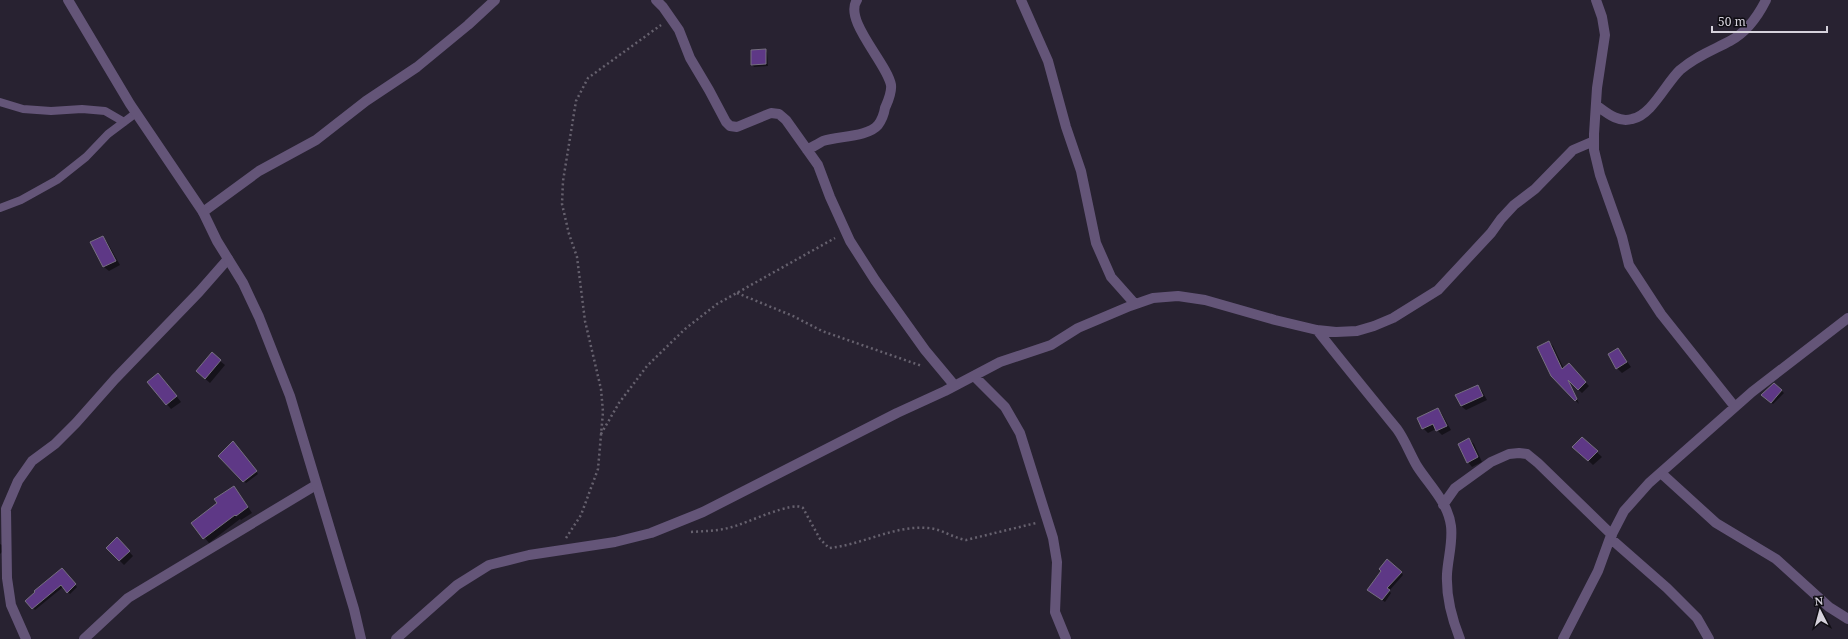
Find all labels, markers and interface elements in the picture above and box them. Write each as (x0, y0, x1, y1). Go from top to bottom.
scale bar (1712, 8, 1827, 34)
text: 50 m (1718, 13, 1746, 30)
north arrow (1800, 591, 1840, 631)
text: N (1814, 593, 1824, 608)

